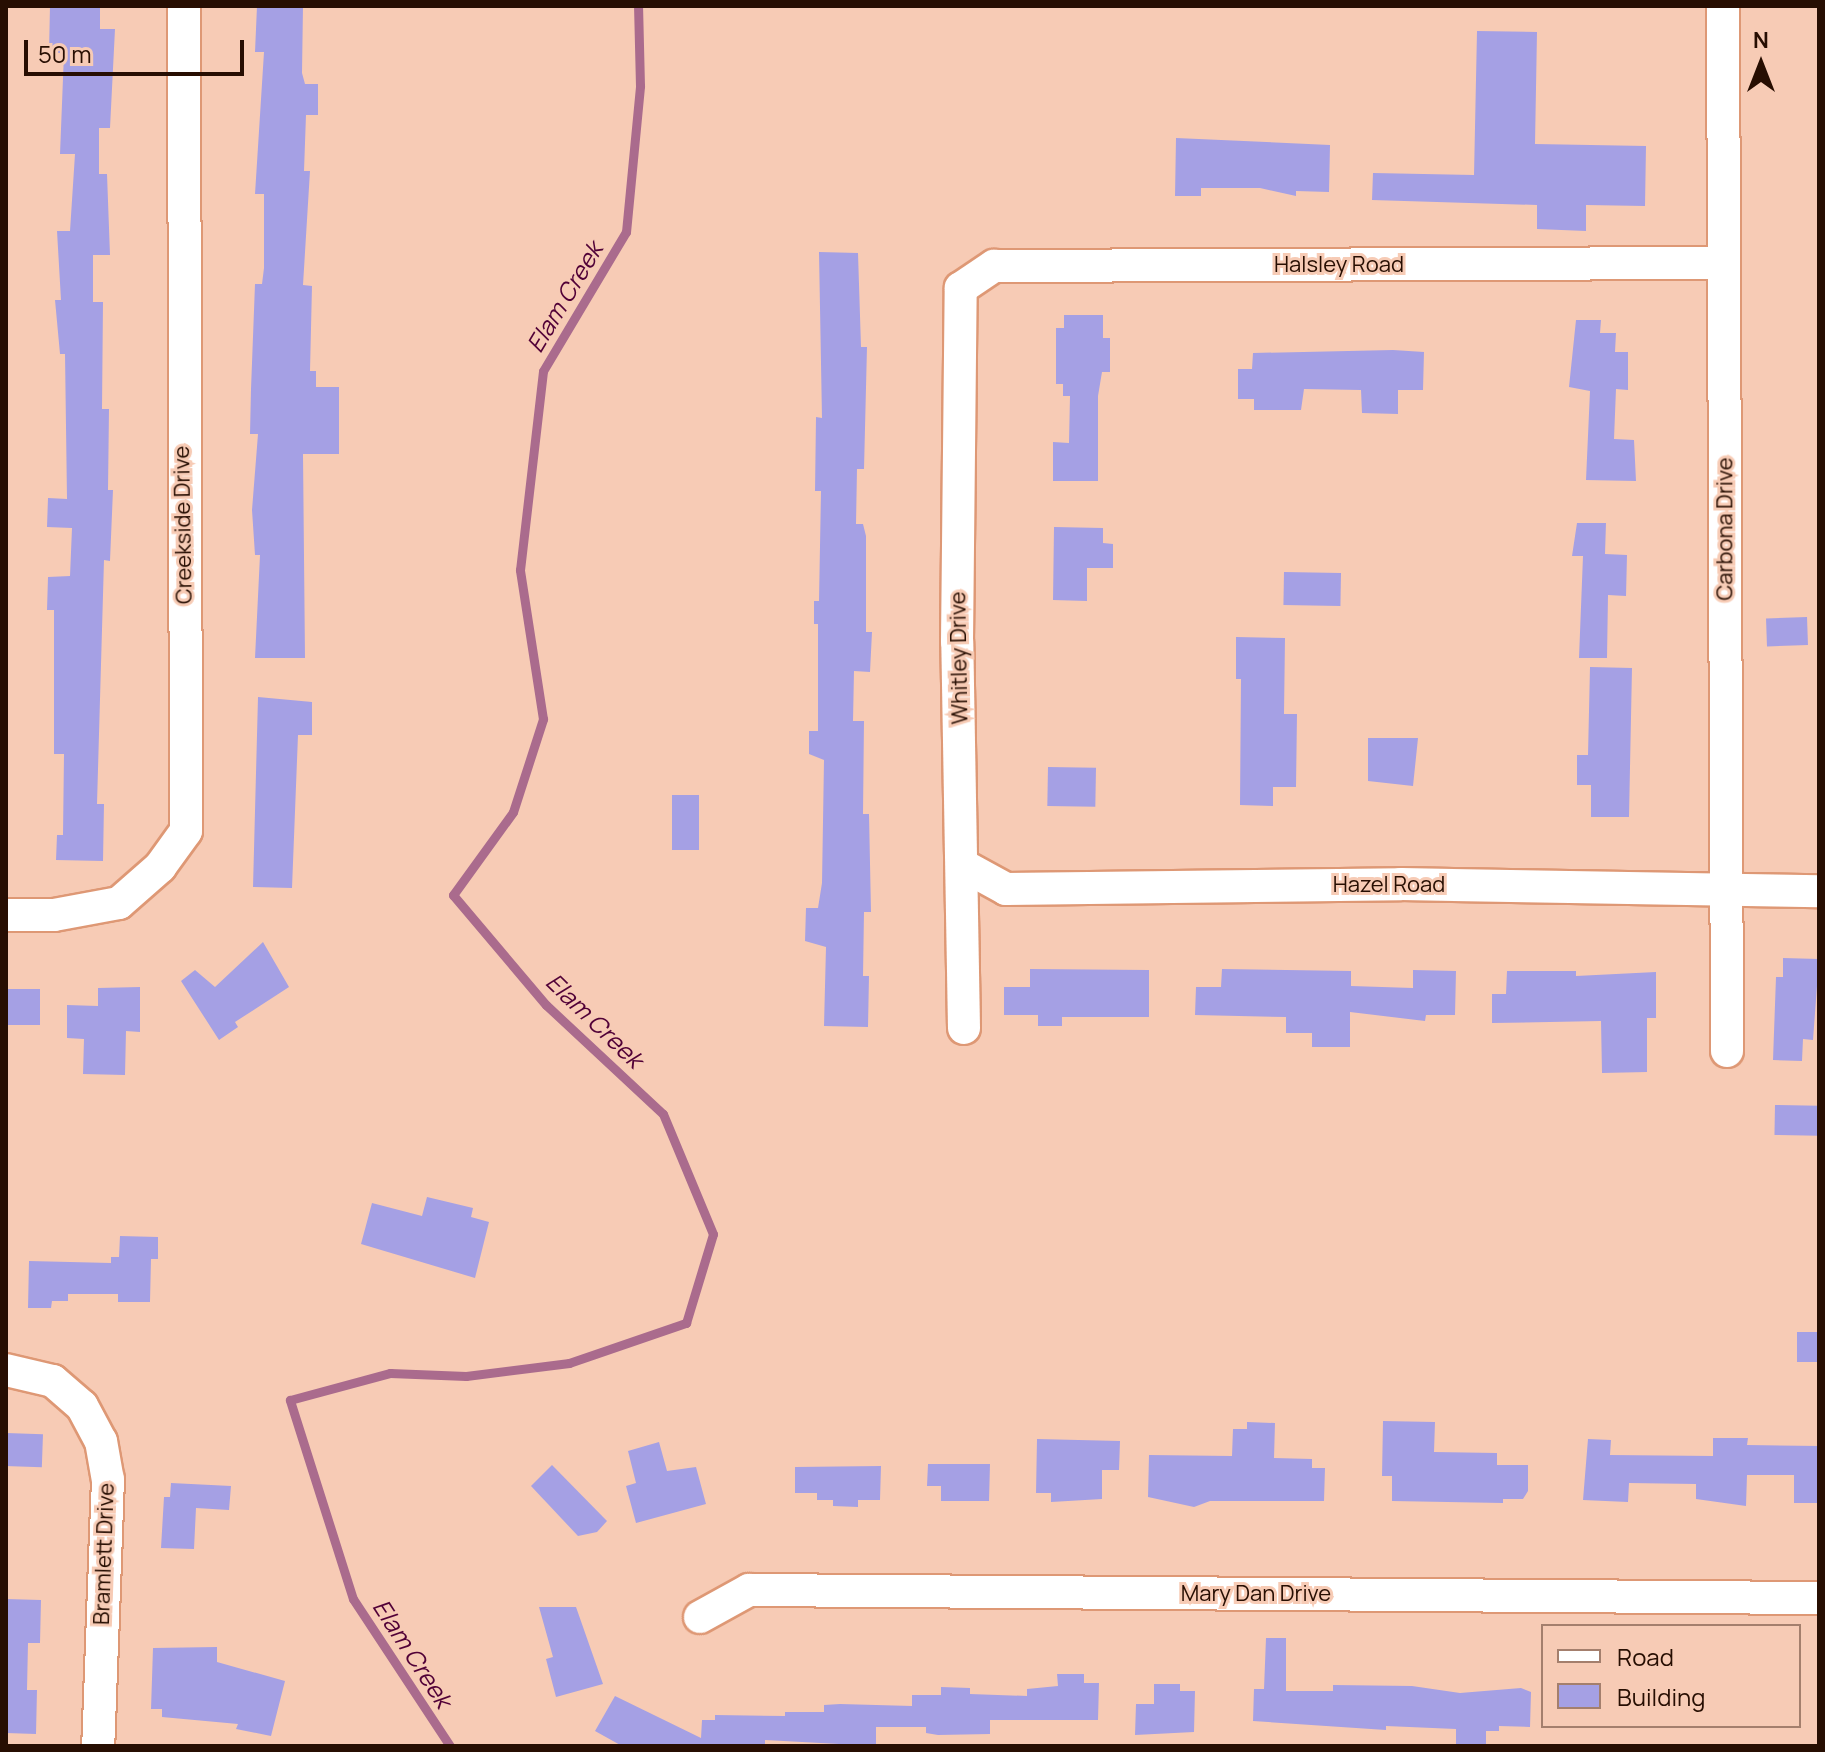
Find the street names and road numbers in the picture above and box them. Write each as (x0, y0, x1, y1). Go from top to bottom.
street label: Halsley Road (1274, 252, 1404, 278)
street label: Creekside Drive (168, 446, 198, 604)
street label: Carbona Drive (1712, 457, 1738, 601)
street label: Whitley Drive (945, 591, 973, 725)
street label: Hazel Road (1333, 872, 1445, 898)
street label: Bramlett Drive (88, 1483, 120, 1625)
street label: Mary Dan Drive (1181, 1581, 1331, 1607)

